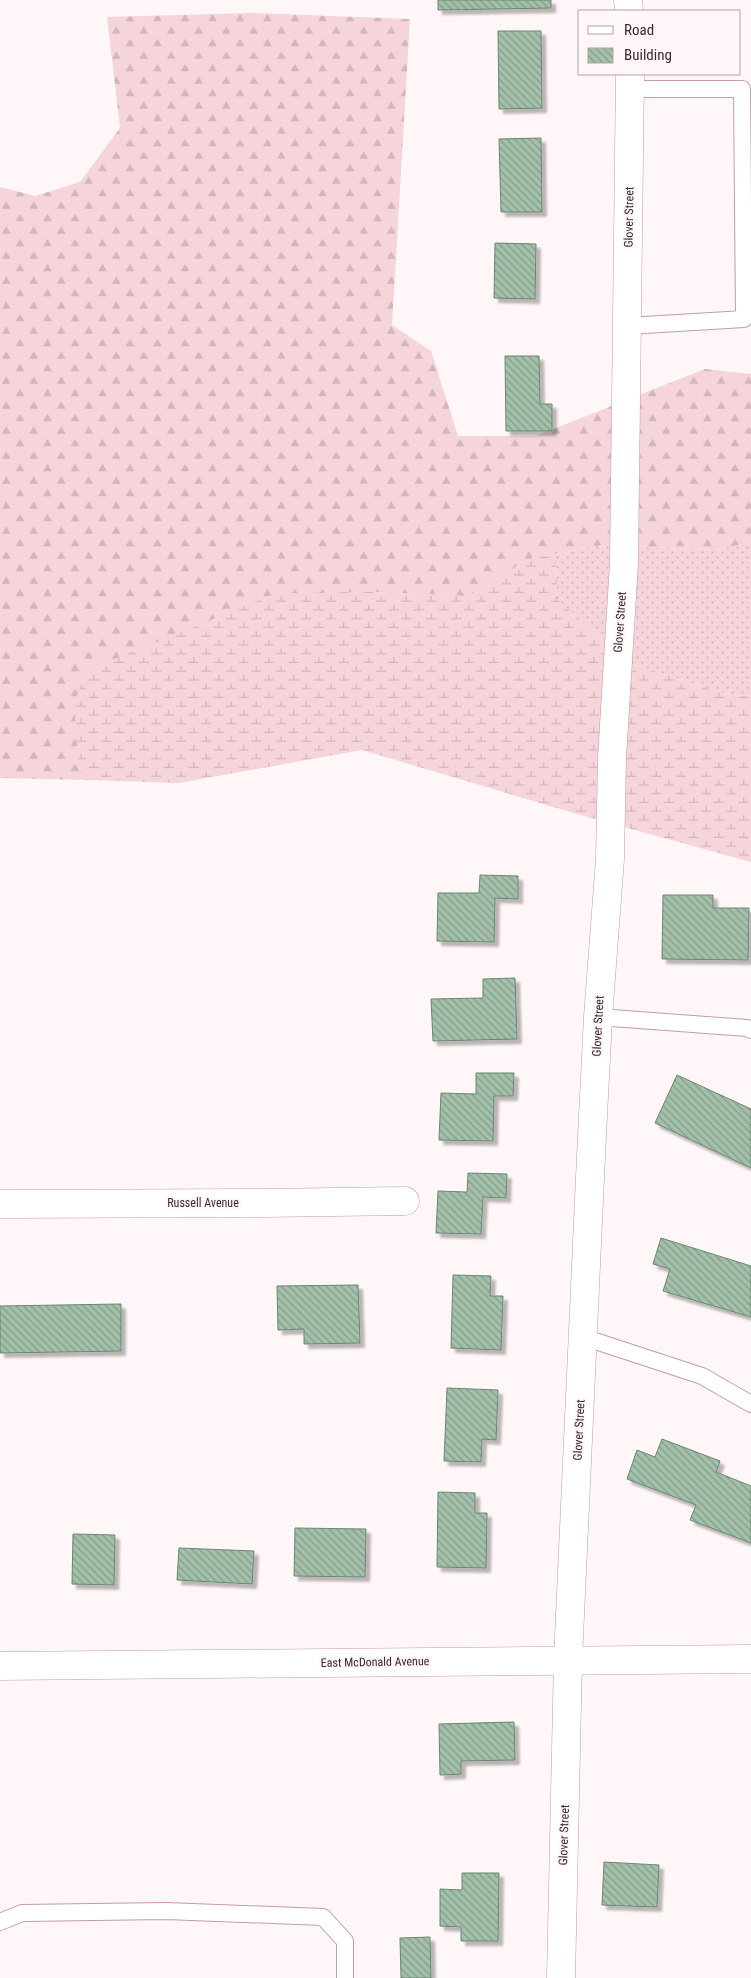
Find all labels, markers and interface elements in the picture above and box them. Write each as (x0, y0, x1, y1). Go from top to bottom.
legend (578, 10, 741, 75)
text: Road (624, 21, 654, 39)
text: Building (624, 46, 672, 64)
street label: Glover Street (621, 186, 637, 248)
street label: Glover Street (611, 591, 629, 653)
street label: Glover Street (589, 995, 607, 1057)
street label: Russell Avenue (167, 1196, 239, 1210)
street label: Glover Street (570, 1399, 588, 1461)
street label: East McDonald Avenue (321, 1654, 430, 1670)
street label: Glover Street (556, 1804, 572, 1866)

